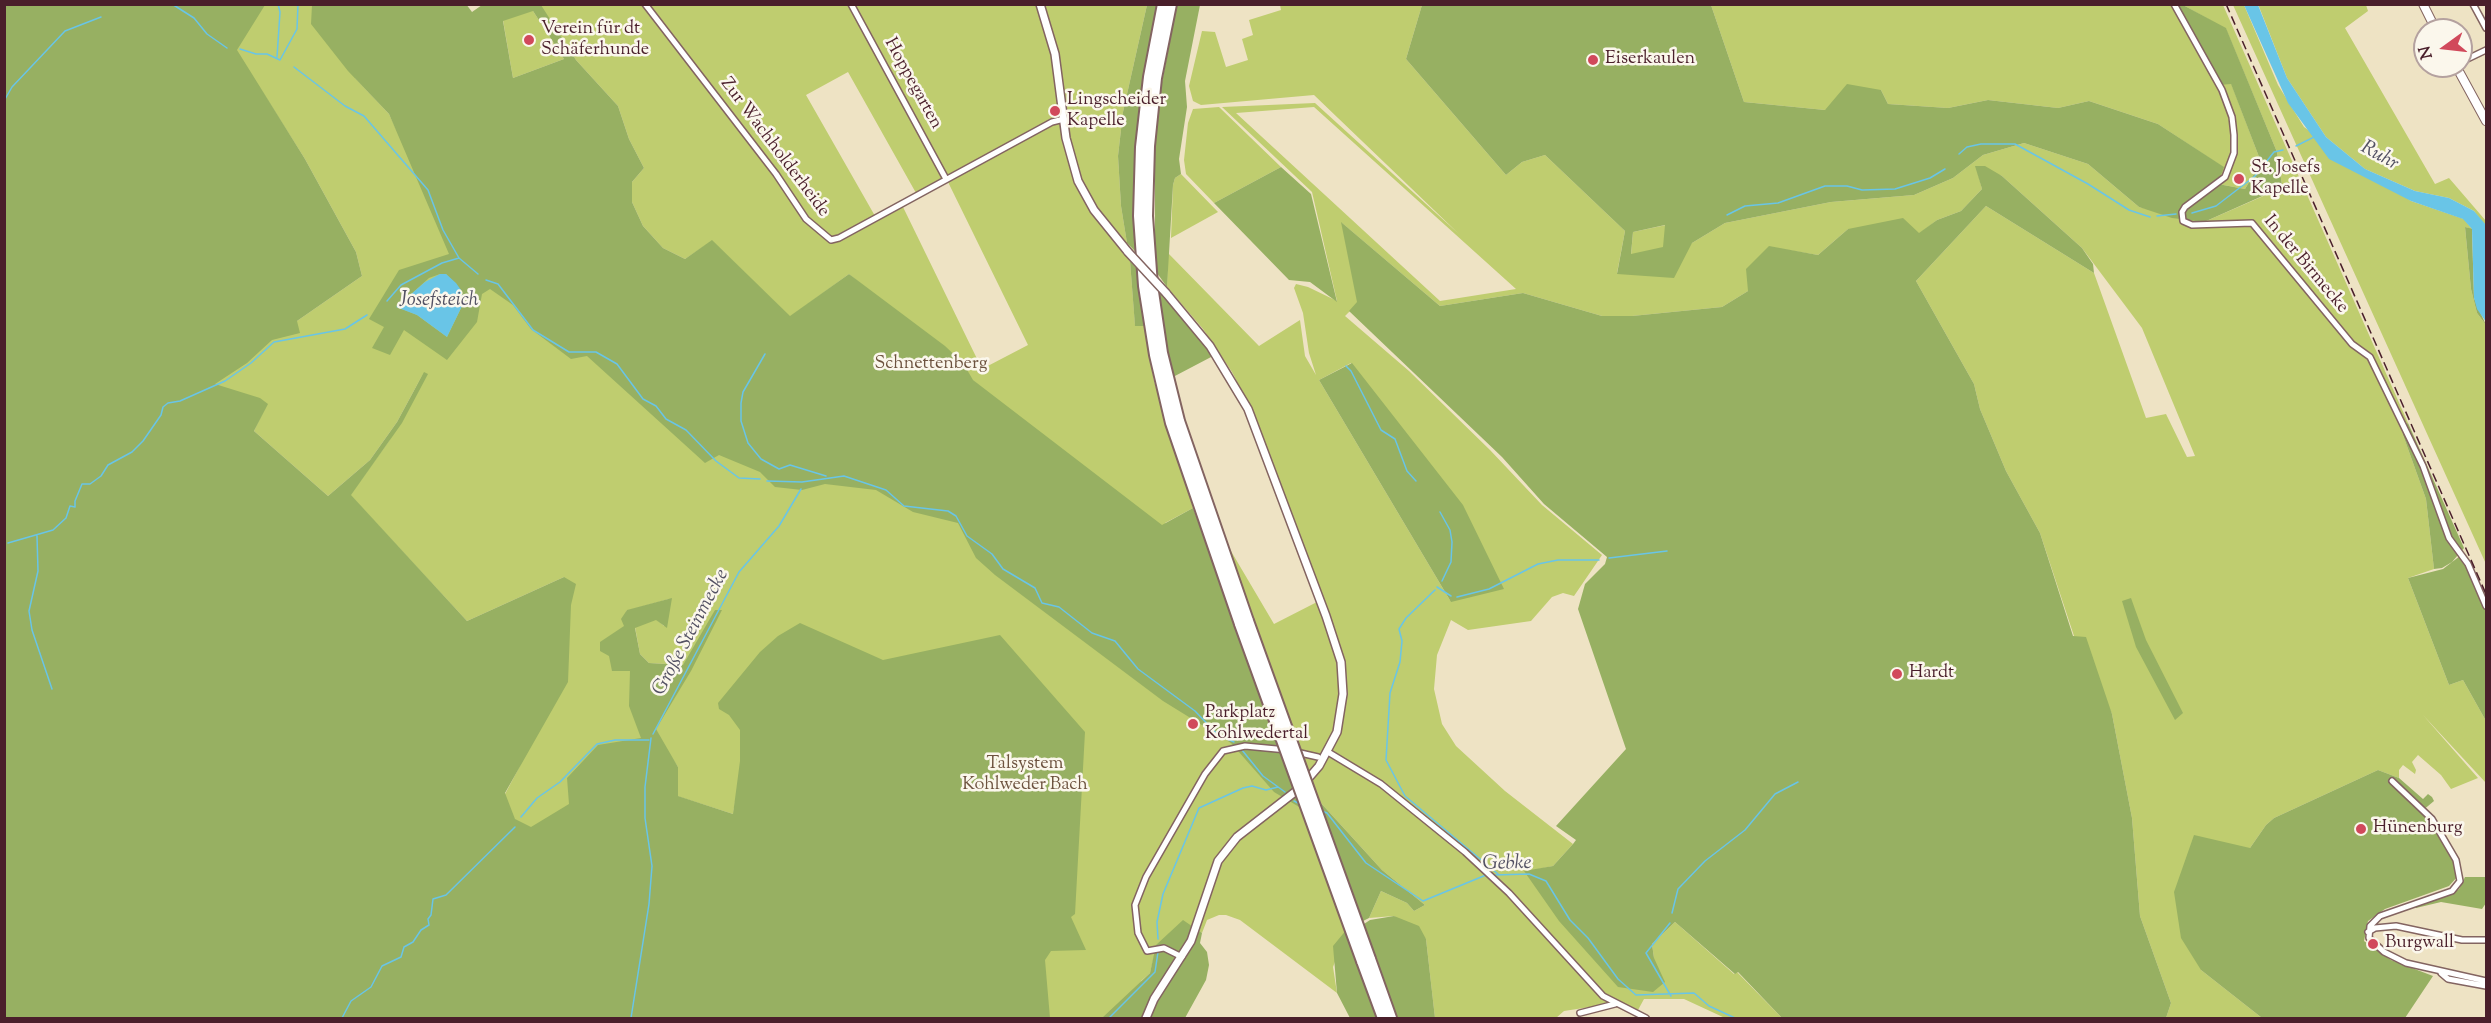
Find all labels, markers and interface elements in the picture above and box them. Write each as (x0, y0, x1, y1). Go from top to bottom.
north arrow (2413, 18, 2473, 78)
place label: Verein für dt Schäferhunde (541, 19, 649, 62)
marker: Verein für dt Schäferhunde (522, 33, 536, 47)
street label: Hoppegarten (878, 35, 946, 133)
text: N (2414, 43, 2440, 61)
place label: Eiserkaulen (1605, 49, 1695, 71)
marker: Eiserkaulen (1586, 53, 1600, 67)
street label: Zur Wachholderheide (715, 74, 833, 222)
place label: Lingscheider Kapelle (1067, 90, 1166, 132)
marker: Lingscheider Kapelle (1048, 104, 1062, 118)
water label: Ruhr (2356, 137, 2402, 177)
place label: St. Josefs Kapelle (2251, 158, 2320, 201)
marker: St. Josefs Kapelle (2232, 172, 2246, 186)
street label: In der Birmecke (2258, 212, 2352, 318)
water label: Josefsteich (399, 290, 479, 314)
park label: Schnettenberg (874, 354, 988, 376)
water label: Große Steinmecke (649, 566, 735, 700)
place label: Hardt (1909, 663, 1954, 685)
marker: Hardt (1890, 667, 1904, 681)
place label: Parkplatz Kohlwedertal (1205, 703, 1308, 746)
marker: Parkplatz Kohlwedertal (1186, 717, 1200, 731)
park label: Talsystem Kohlweder Bach (962, 754, 1088, 796)
place label: Hünenburg (2373, 818, 2463, 840)
marker: Hünenburg (2354, 822, 2368, 836)
water label: Gebke (1482, 853, 1532, 877)
place label: Burgwall (2385, 933, 2454, 955)
marker: Burgwall (2366, 937, 2380, 951)

